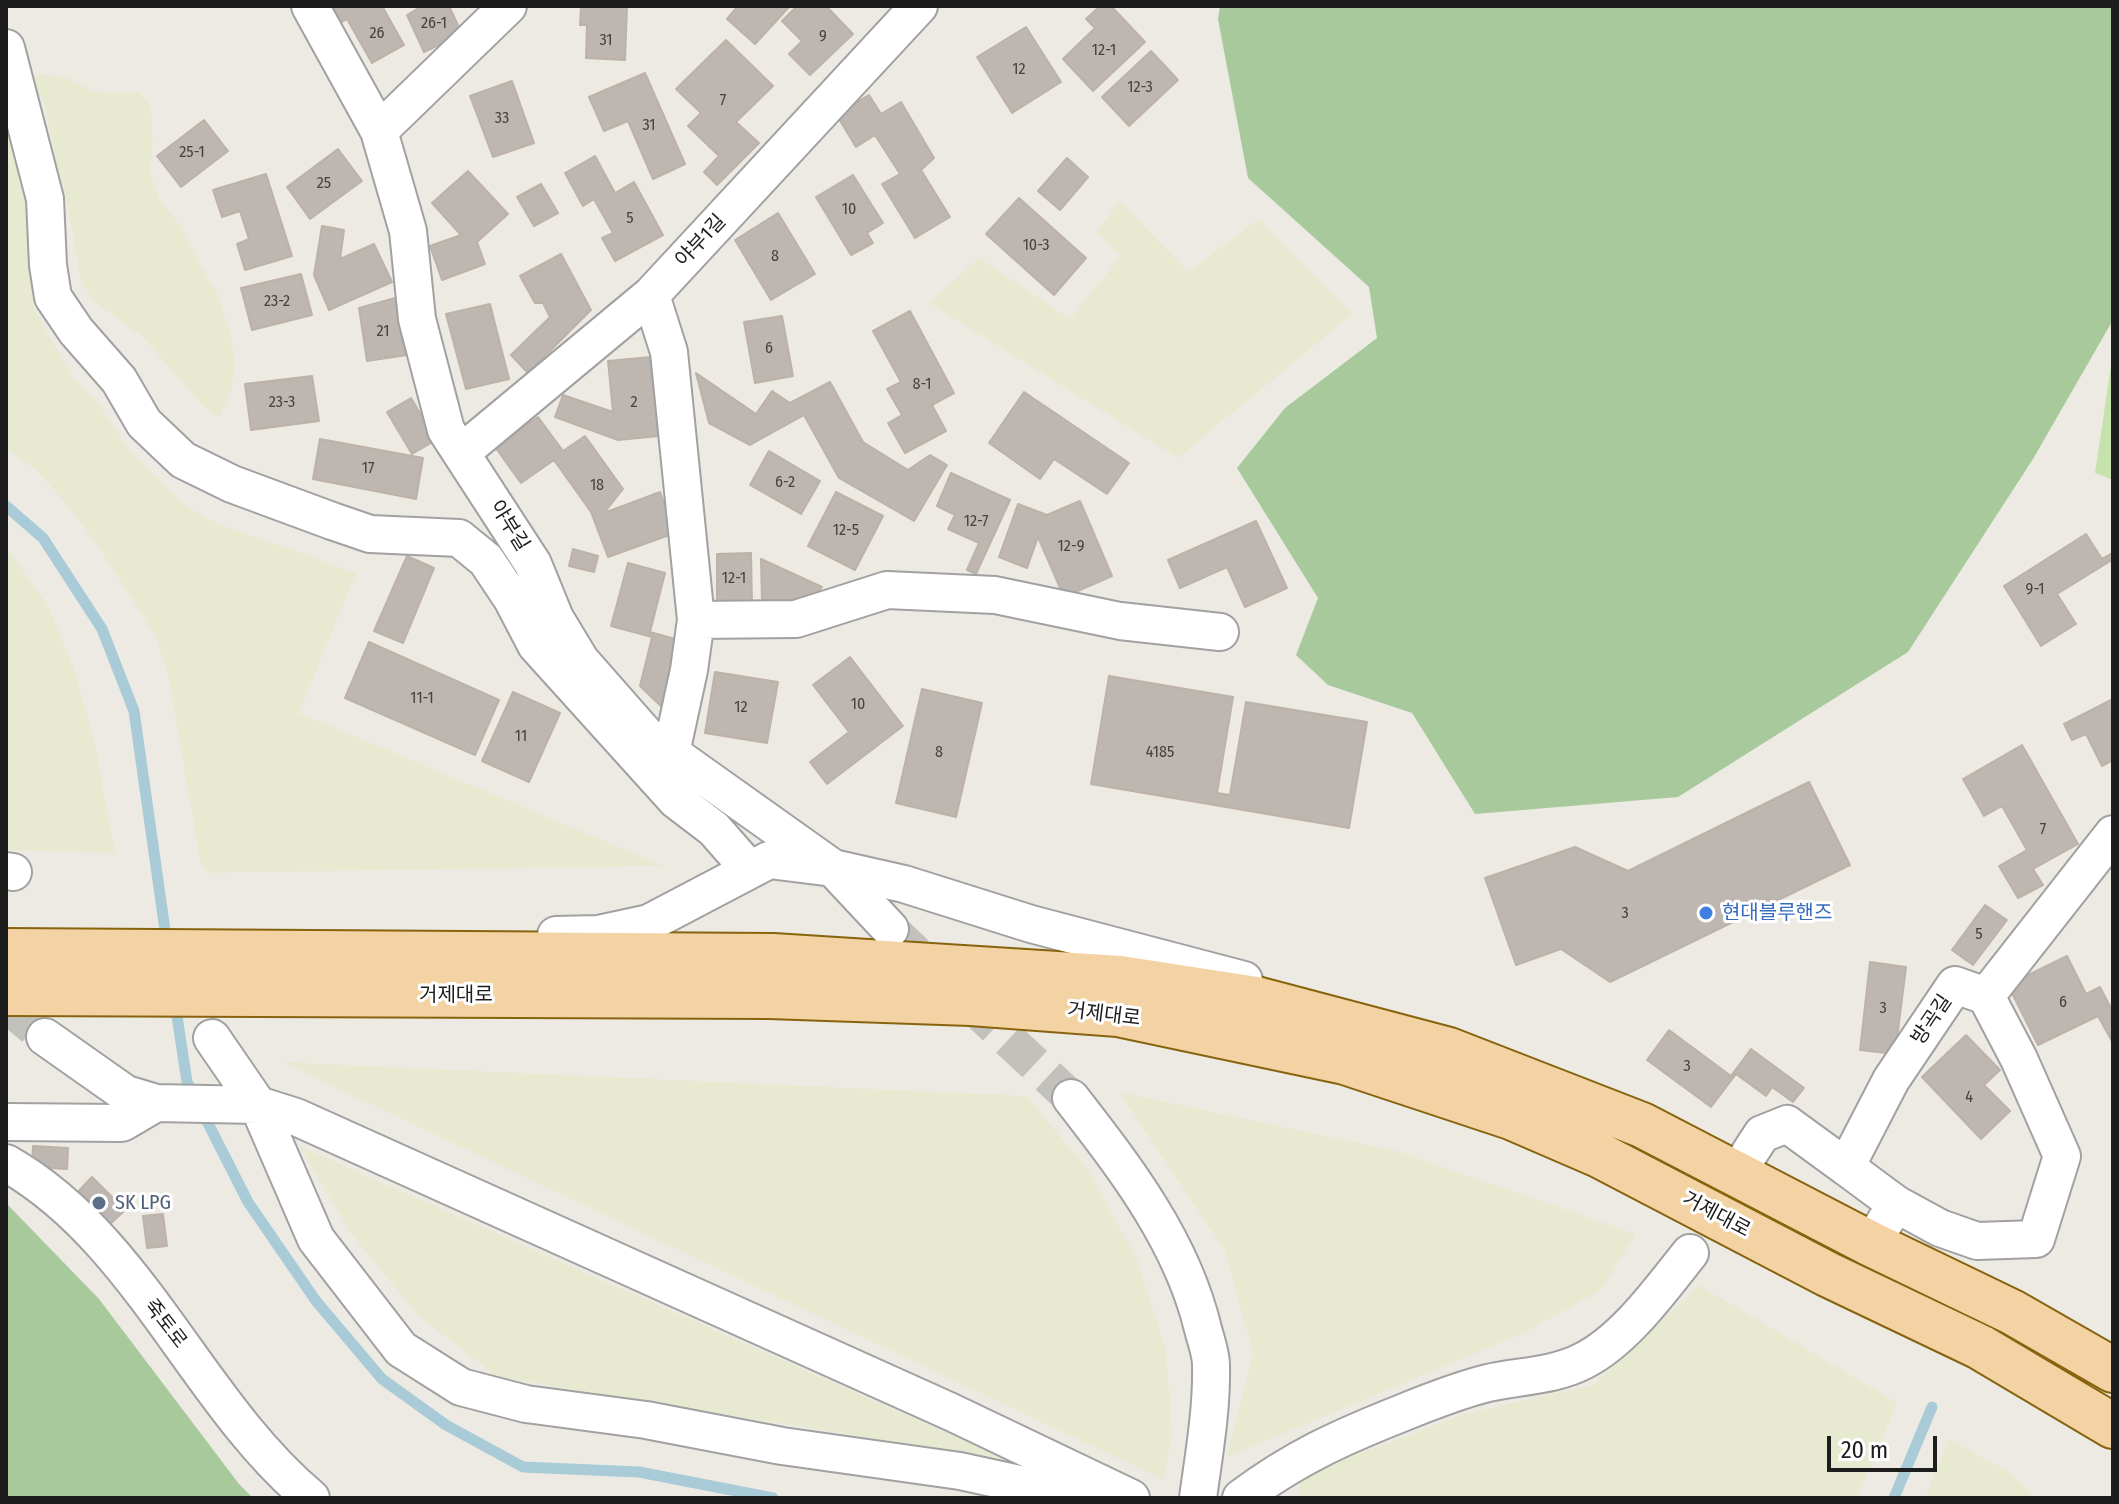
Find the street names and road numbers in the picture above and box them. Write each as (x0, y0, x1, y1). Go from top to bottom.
street label: 야부1길 (671, 210, 731, 272)
street label: 야부길 (484, 496, 534, 556)
street label: 거제대로 (419, 983, 493, 1007)
street label: 방곡길 (1907, 990, 1957, 1050)
street label: 거제대로 (1066, 999, 1142, 1031)
street label: 거제대로 (1678, 1187, 1754, 1243)
street label: 죽토로 (139, 1295, 191, 1353)

